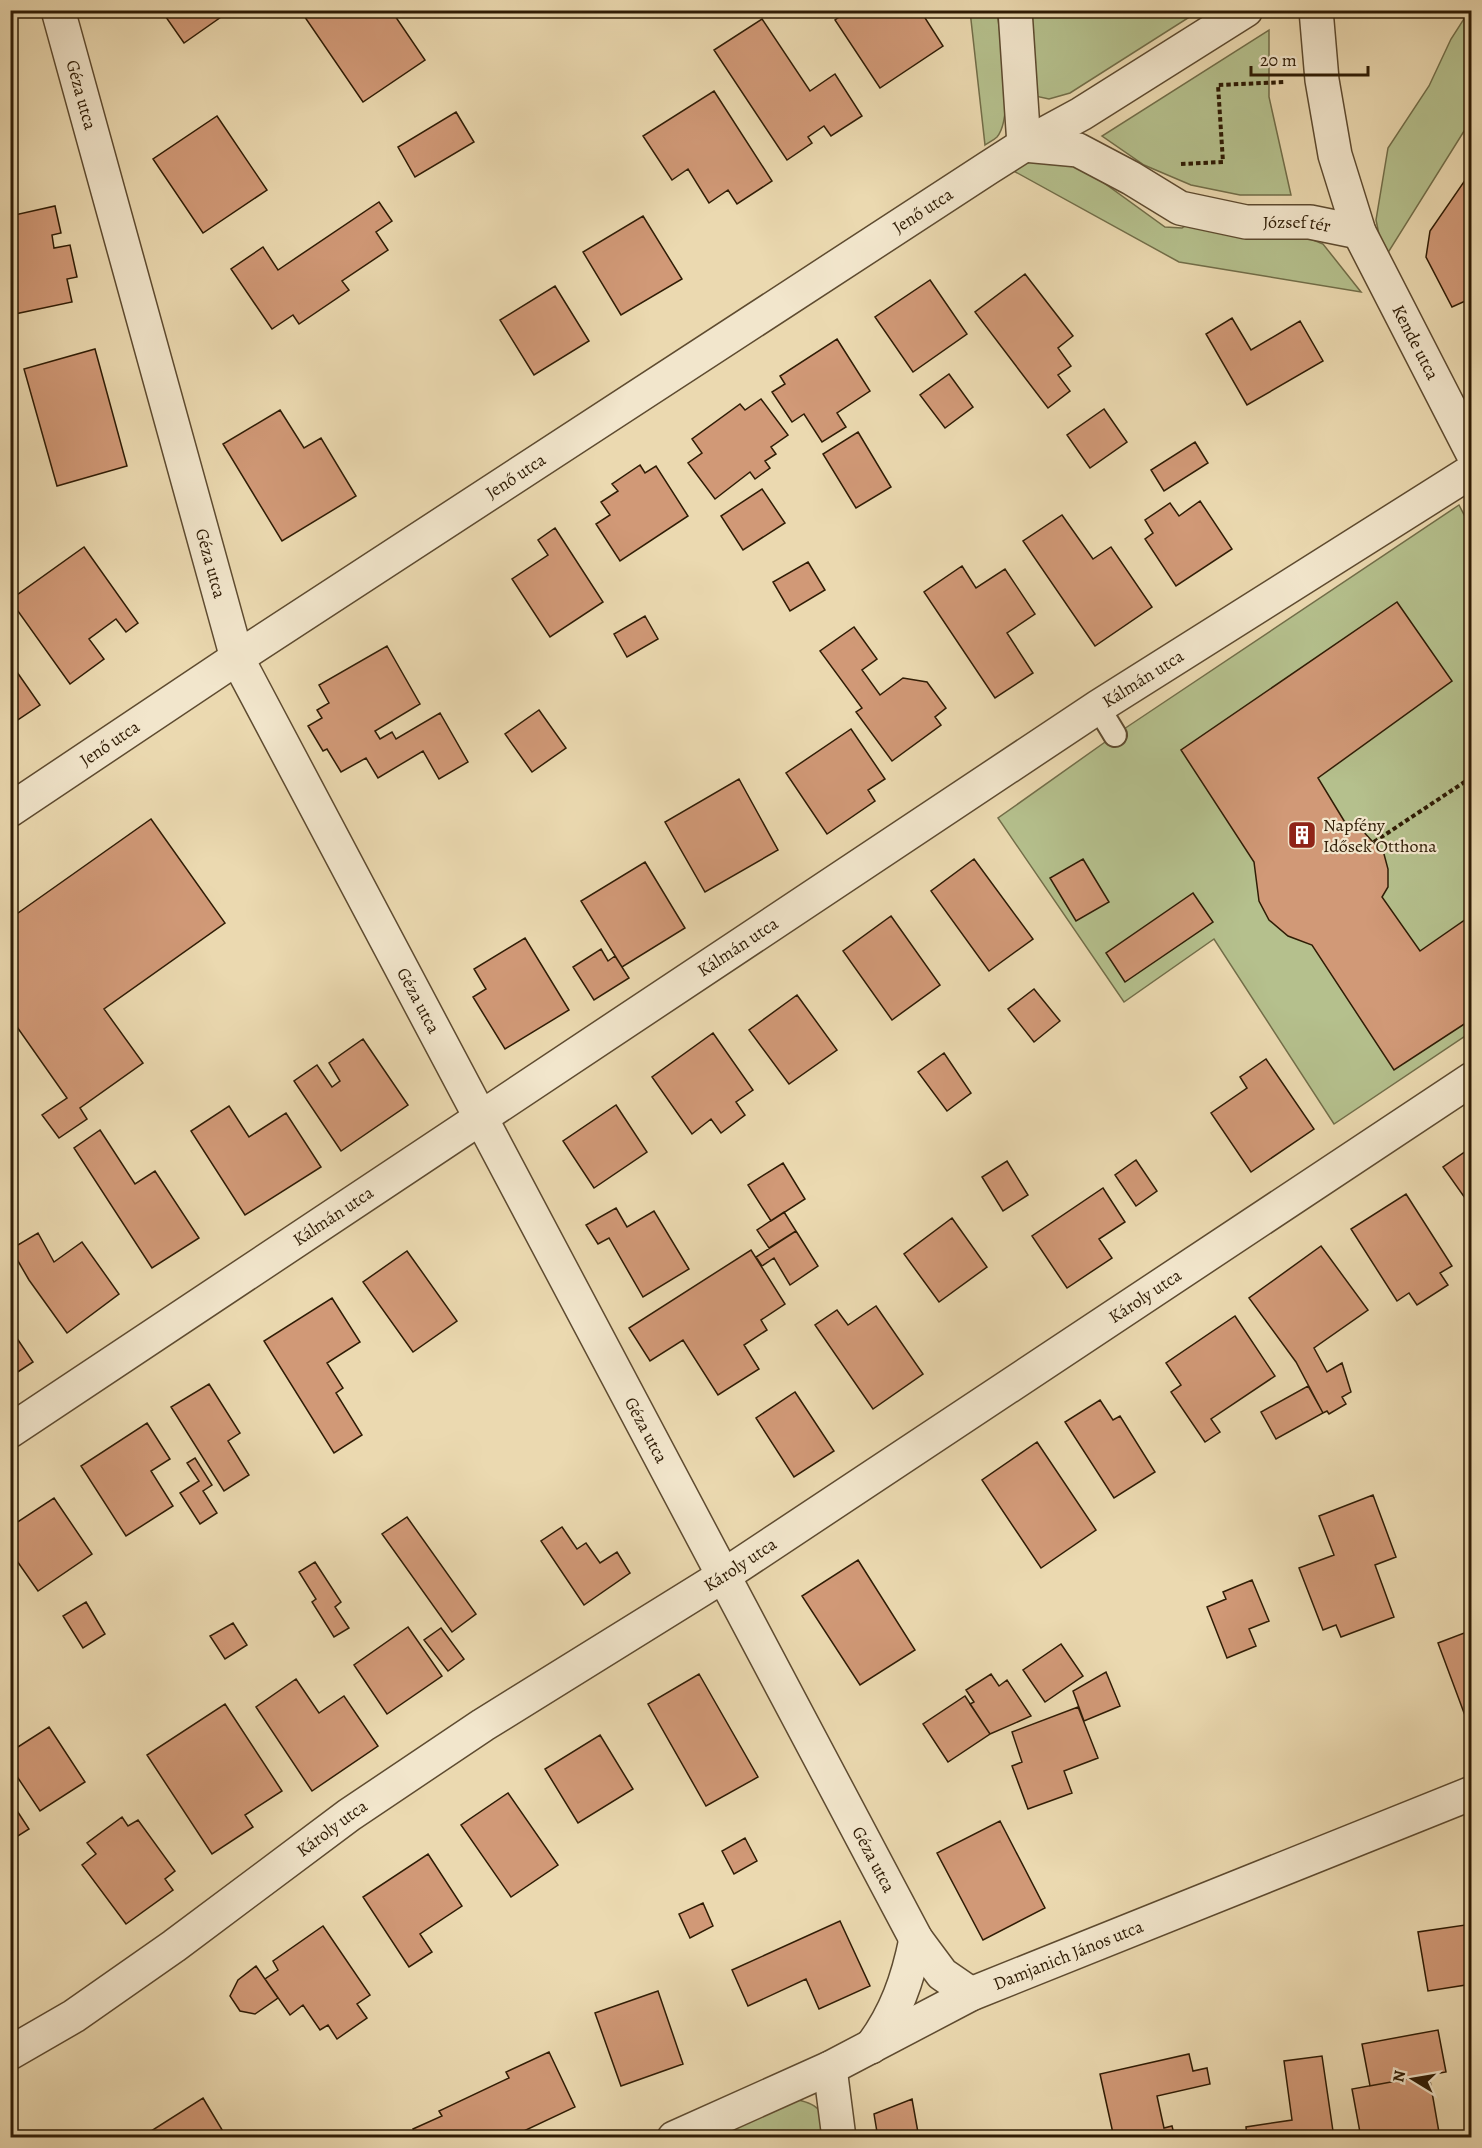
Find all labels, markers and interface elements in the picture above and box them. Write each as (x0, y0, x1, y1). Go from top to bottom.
scale bar (1251, 39, 1368, 77)
text: 20 m (1260, 48, 1297, 72)
street label: Géza utca (60, 57, 103, 133)
street label: Jenő utca (888, 182, 958, 239)
street label: József tér (1263, 210, 1333, 238)
street label: Kende utca (1386, 301, 1445, 385)
street label: Jenő utca (481, 447, 551, 504)
street label: Géza utca (190, 526, 232, 602)
street label: Kálmán utca (1097, 644, 1189, 713)
street label: Jenő utca (75, 714, 145, 772)
place label: Napfény Idősek Otthona (1323, 813, 1437, 858)
building icon: Napfény Idősek Otthona (1286, 819, 1318, 851)
street label: Kálmán utca (693, 911, 783, 982)
street label: Géza utca (391, 963, 446, 1038)
street label: Kálmán utca (288, 1180, 379, 1252)
street label: Károly utca (1104, 1263, 1187, 1329)
street label: Géza utca (619, 1393, 674, 1468)
street label: Károly utca (699, 1531, 782, 1597)
street label: Károly utca (291, 1794, 373, 1862)
street label: Géza utca (846, 1822, 901, 1897)
street label: Damjanich János utca (990, 1914, 1147, 1996)
north arrow (1383, 2049, 1443, 2109)
text: N (1387, 2068, 1411, 2084)

